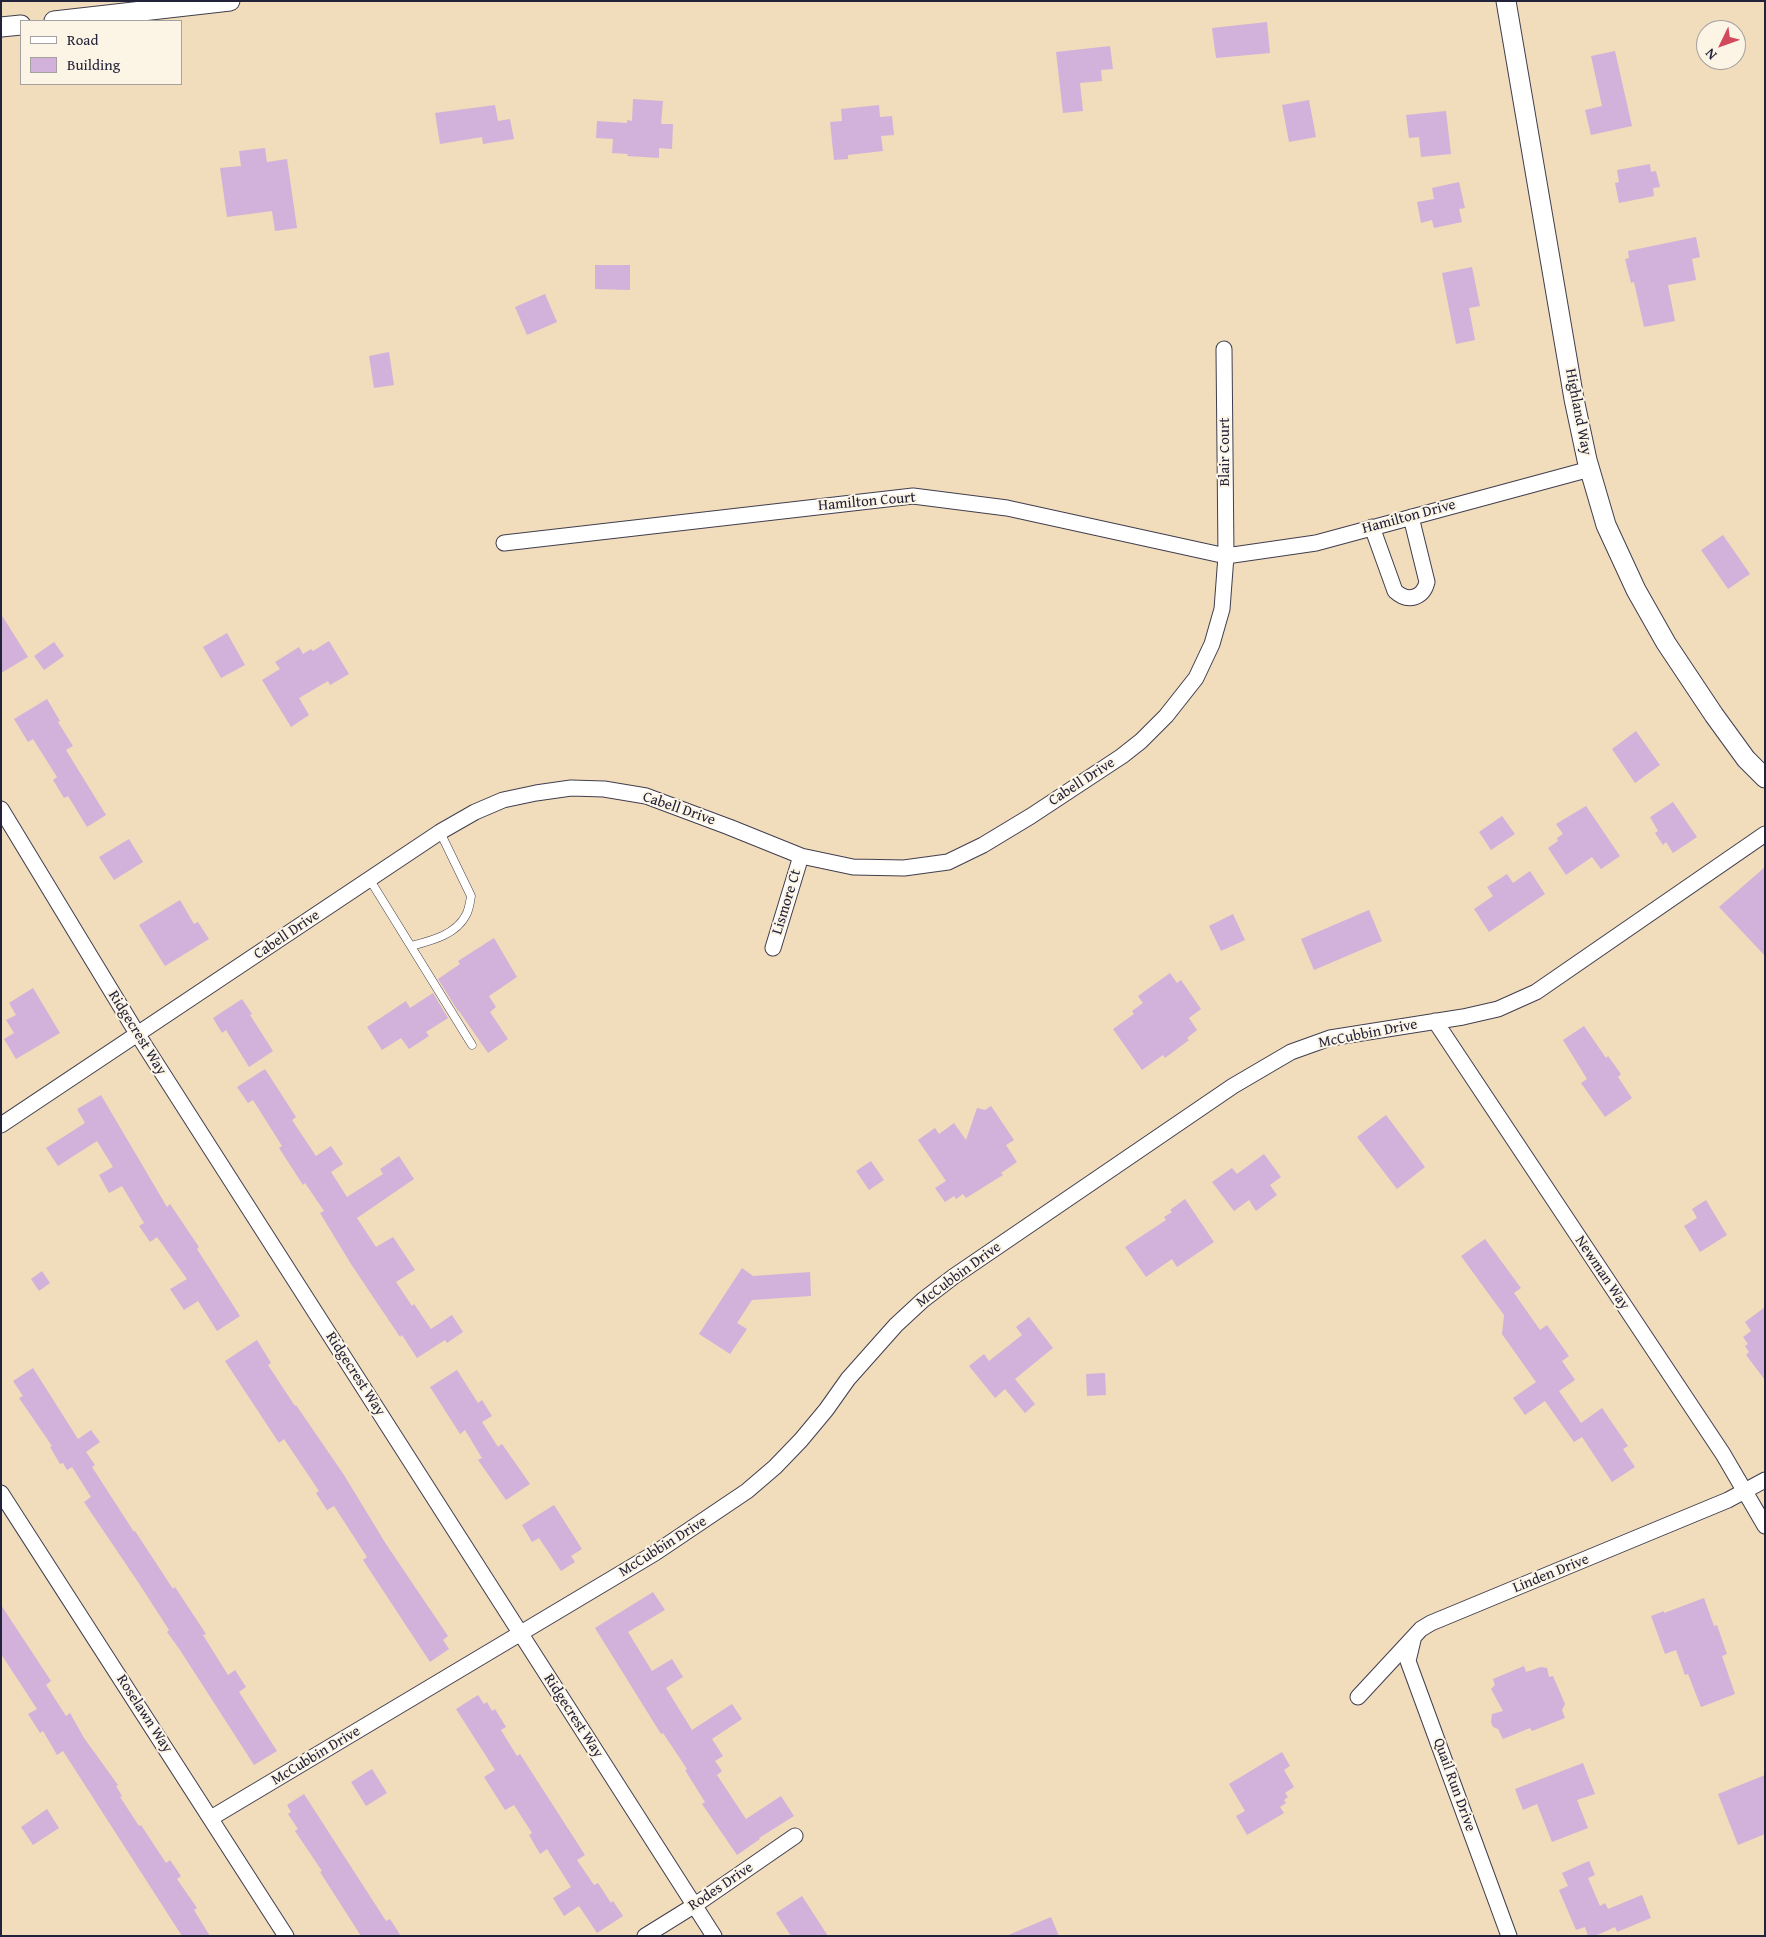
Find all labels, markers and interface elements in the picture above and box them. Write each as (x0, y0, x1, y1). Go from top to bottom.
legend (20, 20, 182, 85)
north arrow (1696, 20, 1746, 70)
text: Road (67, 29, 98, 50)
text: N (1700, 44, 1721, 65)
text: Building (67, 54, 120, 75)
street label: Highland Way (1561, 367, 1595, 457)
street label: Blair Court (1216, 418, 1234, 486)
street label: Hamilton Court (818, 489, 916, 515)
street label: Hamilton Drive (1360, 496, 1458, 538)
street label: Cabell Drive (1045, 754, 1119, 810)
street label: Cabell Drive (640, 788, 718, 830)
street label: Lismore Ct (769, 867, 805, 937)
street label: Cabell Drive (251, 906, 323, 964)
street label: Ridgecrest Way (104, 987, 170, 1079)
street label: McCubbin Drive (1317, 1016, 1419, 1052)
street label: Newman Way (1571, 1233, 1633, 1313)
street label: McCubbin Drive (913, 1238, 1005, 1312)
street label: Ridgecrest Way (321, 1329, 389, 1419)
street label: McCubbin Drive (616, 1513, 710, 1581)
street label: Linden Drive (1510, 1551, 1592, 1597)
street label: Ridgecrest Way (539, 1671, 607, 1761)
street label: Roselawn Way (112, 1672, 176, 1756)
street label: McCubbin Drive (268, 1722, 364, 1790)
street label: Quail Run Drive (1429, 1736, 1479, 1834)
street label: Rodes Drive (685, 1859, 757, 1915)

